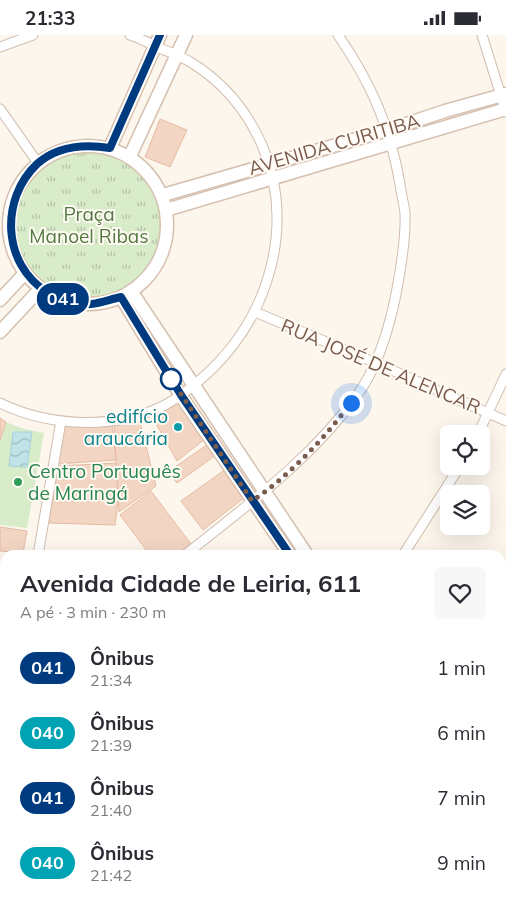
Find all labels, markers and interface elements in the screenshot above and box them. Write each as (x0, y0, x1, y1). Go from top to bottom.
text: 21:33 (25, 6, 75, 30)
street label: AVENIDA CURITIBA (245, 108, 423, 180)
park label: Praça Manoel Ribas (29, 202, 149, 248)
line badge: 041 (34, 283, 92, 315)
text: 041 (47, 287, 79, 310)
street label: RUA JOSÉ DE ALENCAR (278, 313, 484, 419)
unlabelled marker (160, 368, 182, 390)
your location (339, 391, 364, 416)
place label: edifício araucária (84, 404, 168, 450)
marker: edifício araucária (172, 421, 184, 433)
map controls (440, 425, 490, 535)
button: locate (440, 425, 490, 475)
place label: Centro Português de Maringá (28, 459, 181, 505)
marker: Centro Português de Maringá (12, 476, 24, 488)
button: layers (440, 485, 490, 535)
button: heart (434, 567, 486, 619)
text: Avenida Cidade de Leiria, 611 (20, 568, 361, 598)
text: A pé · 3 min · 230 m (20, 602, 166, 622)
text: Ônibus (90, 646, 154, 670)
text: 041 (31, 656, 64, 679)
text: 1 min (437, 656, 486, 680)
text: 21:34 (90, 670, 132, 690)
text: Ônibus (90, 711, 154, 735)
text: 040 (31, 721, 64, 744)
text: 6 min (437, 721, 486, 745)
text: 21:39 (90, 735, 132, 755)
text: Ônibus (90, 776, 154, 800)
text: 041 (31, 786, 64, 809)
text: 7 min (437, 786, 486, 810)
text: 21:40 (90, 800, 132, 820)
text: Ônibus (90, 841, 154, 865)
text: 040 (31, 851, 64, 874)
text: 9 min (437, 851, 486, 875)
text: 21:42 (90, 865, 132, 885)

